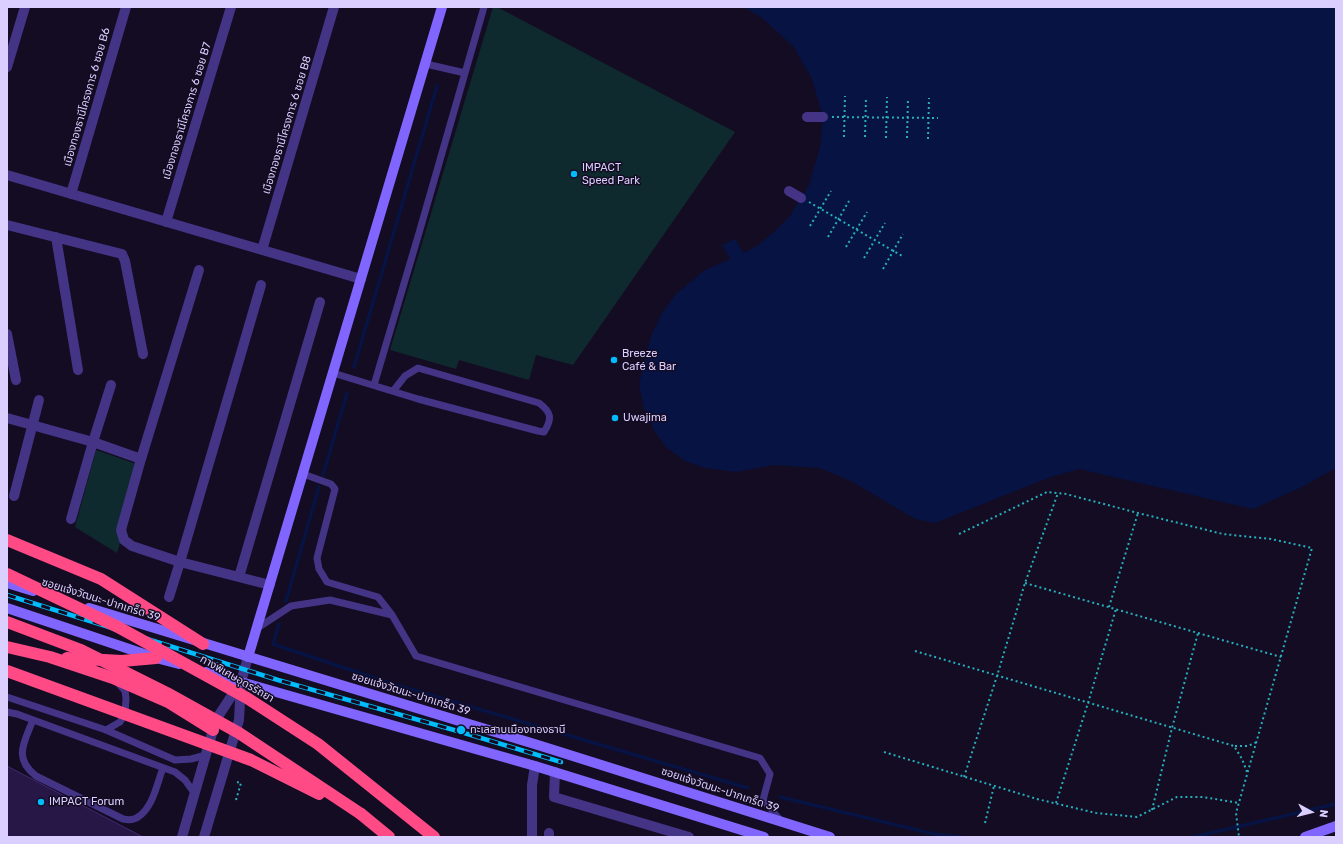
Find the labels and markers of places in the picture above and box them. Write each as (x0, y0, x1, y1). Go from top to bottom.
place label: IMPACT Speed Park (582, 161, 640, 187)
marker: IMPACT Speed Park (569, 169, 579, 179)
place label: Breeze Café & Bar (622, 347, 676, 373)
marker: Breeze Café & Bar (609, 355, 619, 365)
place label: Uwajima (623, 411, 667, 425)
marker: Uwajima (610, 413, 620, 423)
place label: ทะเลสาบเมืองทองธานี (470, 723, 566, 737)
marker: ทะเลสาบเมืองทองธานี (455, 724, 467, 736)
place label: IMPACT Forum (49, 795, 124, 809)
marker: IMPACT Forum (36, 797, 46, 807)

